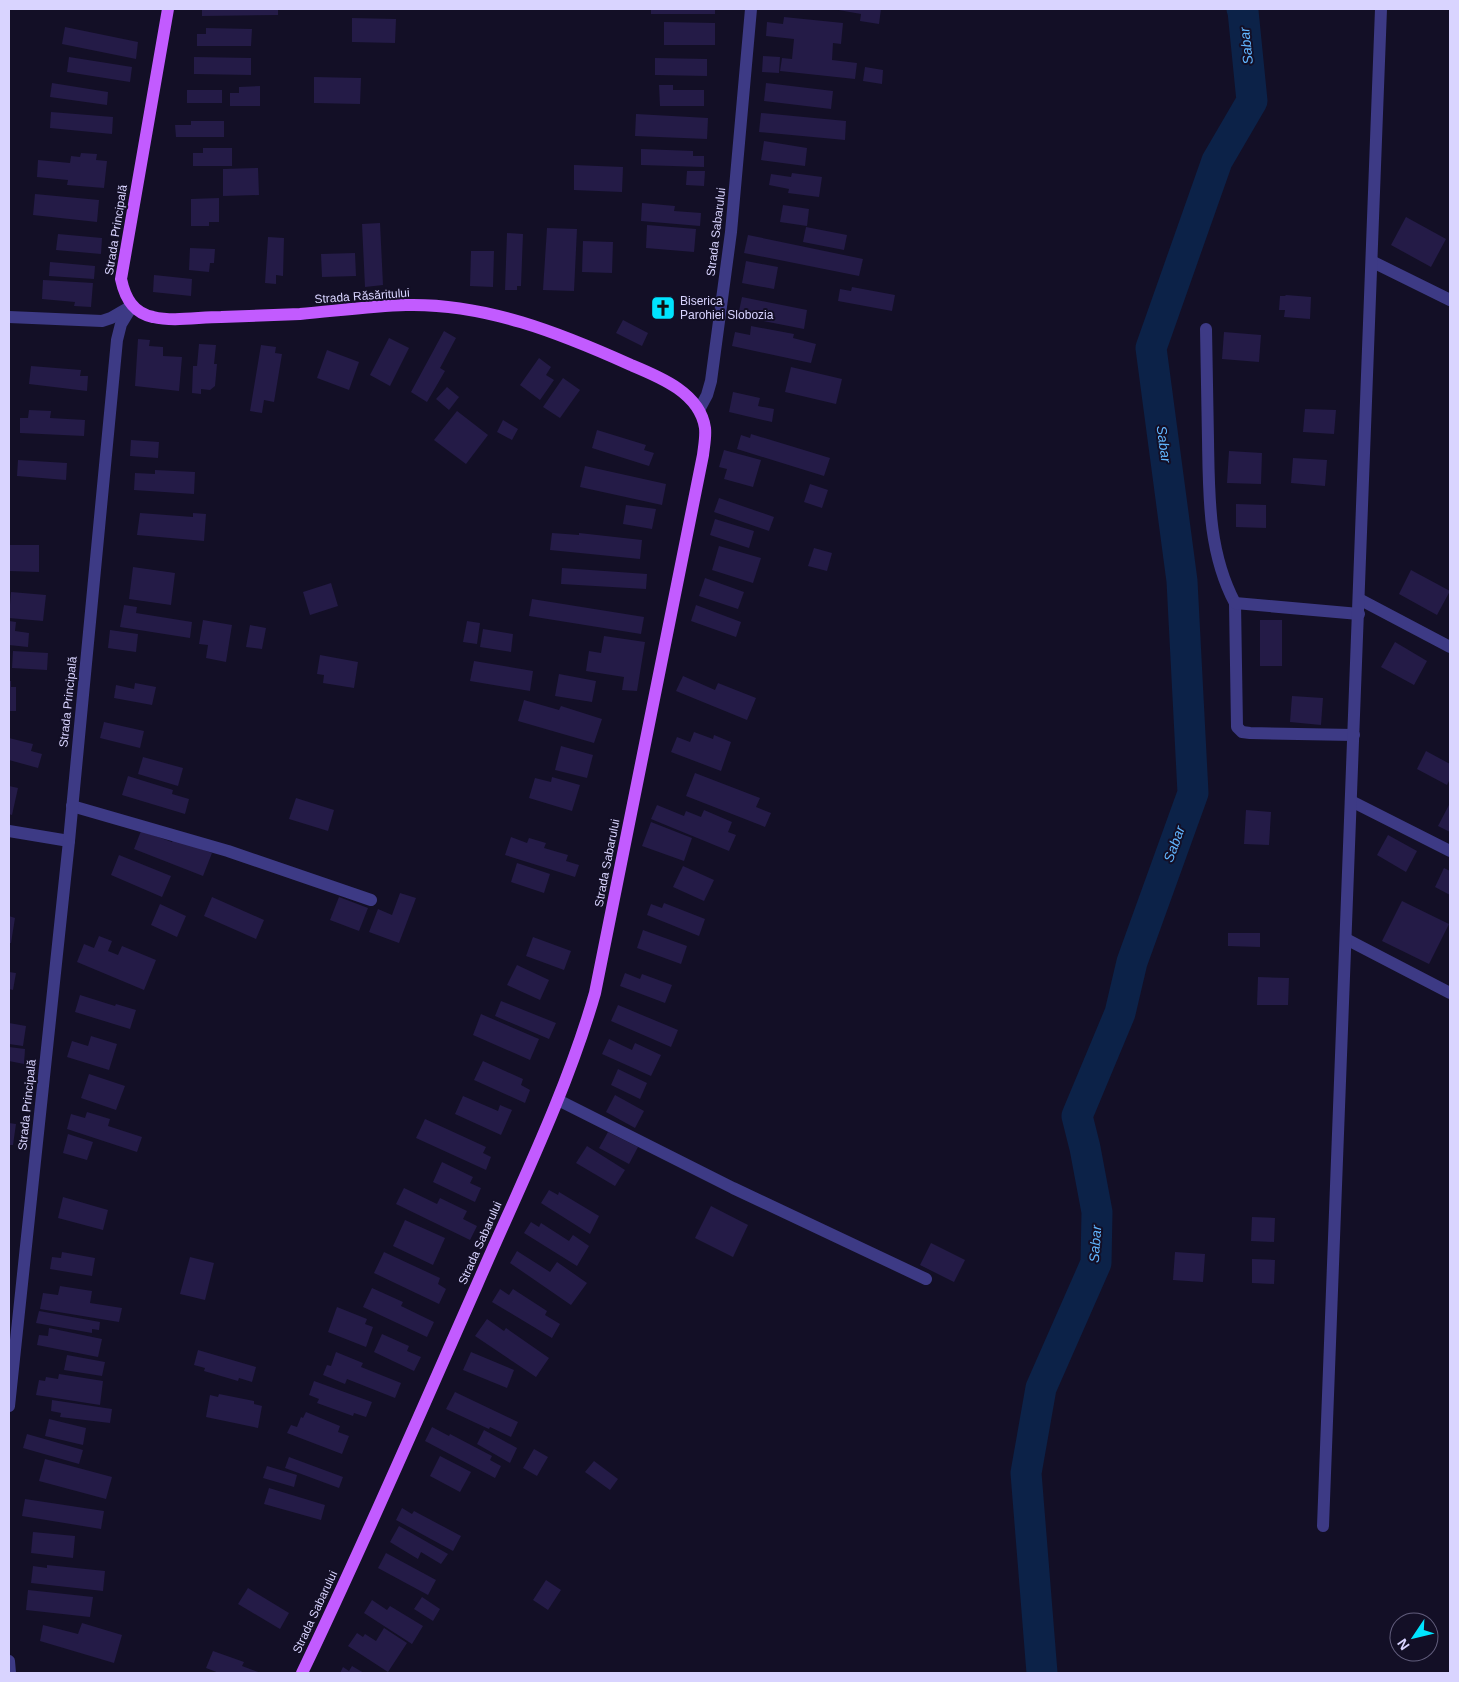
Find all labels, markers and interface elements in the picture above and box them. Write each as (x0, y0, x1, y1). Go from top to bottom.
water label: Sabar (1236, 25, 1256, 65)
street label: Strada Principală (102, 183, 130, 276)
street label: Strada Sabarului (704, 187, 728, 277)
street label: Strada Răsăritului (314, 286, 410, 306)
place label: Biserica Parohiei Slobozia (680, 294, 774, 322)
church icon: Biserica Parohiei Slobozia (650, 295, 676, 321)
water label: Sabar (1153, 424, 1175, 465)
street label: Strada Principală (56, 656, 80, 748)
street label: Strada Sabarului (592, 818, 622, 908)
water label: Sabar (1160, 822, 1188, 864)
street label: Strada Principală (15, 1059, 39, 1151)
street label: Strada Sabarului (455, 1199, 505, 1287)
water label: Sabar (1086, 1223, 1104, 1263)
street label: Strada Sabarului (290, 1569, 340, 1655)
north arrow (1389, 1612, 1439, 1662)
text: N (1394, 1636, 1413, 1653)

